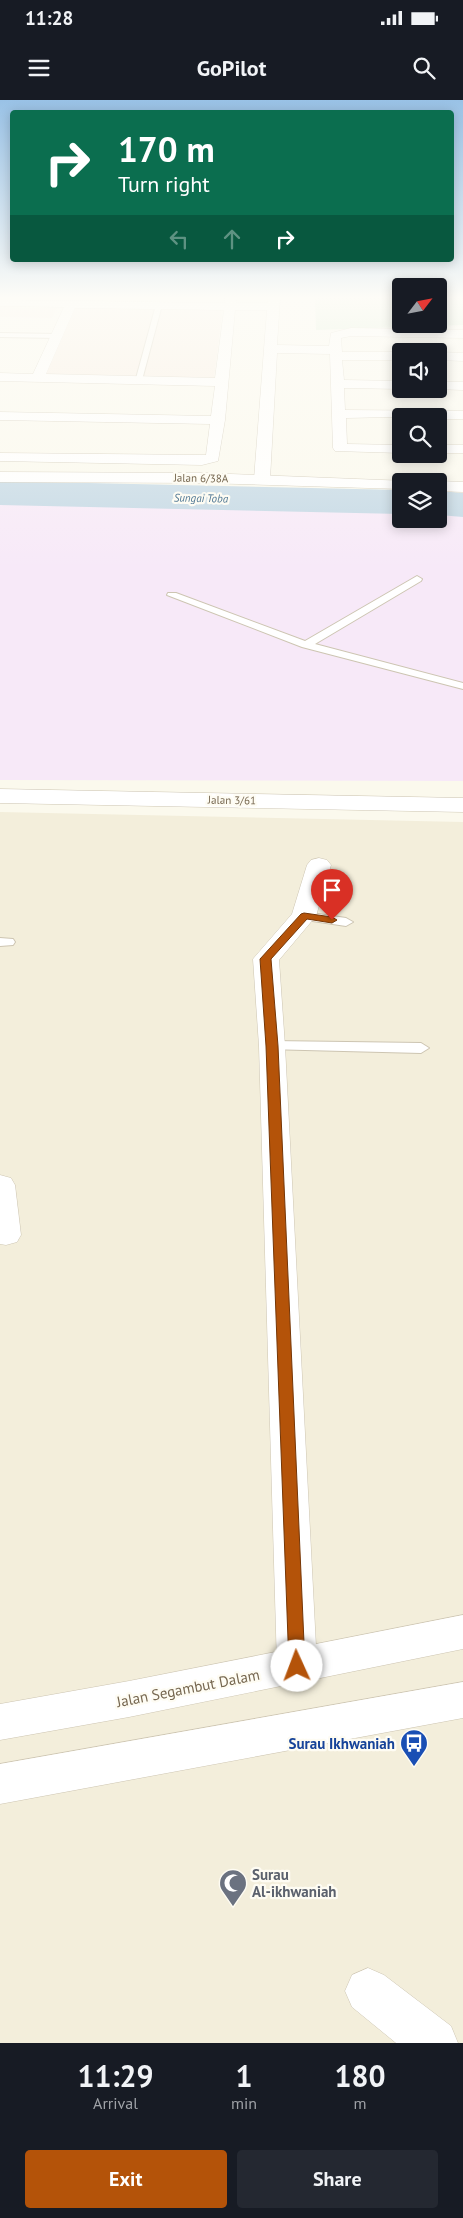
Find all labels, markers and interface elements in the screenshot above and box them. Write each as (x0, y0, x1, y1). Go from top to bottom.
text: 11:28 (25, 6, 73, 30)
icon: menu (25, 54, 53, 82)
text: GoPilot (197, 54, 266, 82)
icon: search (410, 54, 438, 82)
text: 170 m (118, 126, 215, 172)
icon: right (35, 130, 100, 195)
text: Turn right (118, 170, 210, 198)
icon: left (165, 225, 193, 253)
icon: ahead (218, 225, 246, 253)
icon: right (271, 225, 299, 253)
north arrow (392, 278, 448, 332)
map controls (392, 278, 447, 528)
button: sound (392, 343, 447, 398)
button: search (392, 408, 447, 463)
street label: Jalan 6/38A (173, 471, 229, 485)
button: layers (392, 473, 447, 528)
water label: Sungai Toba (174, 491, 229, 505)
street label: Jalan 3/61 (207, 793, 256, 807)
pin (311, 869, 353, 920)
icon: arrive (318, 876, 346, 904)
position arrow (270, 1639, 322, 1691)
street label: Jalan Segambut Dalam (114, 1665, 261, 1711)
bus stop icon: Surau Ikhwaniah (399, 1728, 429, 1767)
place label: Surau Ikhwaniah (289, 1734, 395, 1753)
place label: Surau Al-ikhwaniah (252, 1865, 337, 1901)
mosque icon: Surau Al-ikhwaniah (218, 1868, 248, 1907)
text: 11:29 (77, 2056, 154, 2095)
text: 1 (236, 2056, 253, 2095)
text: 180 (334, 2056, 386, 2095)
text: Arrival (93, 2093, 138, 2113)
text: min (231, 2093, 257, 2113)
text: m (354, 2093, 367, 2113)
button: Exit (25, 2150, 227, 2208)
button: Share (237, 2150, 438, 2208)

